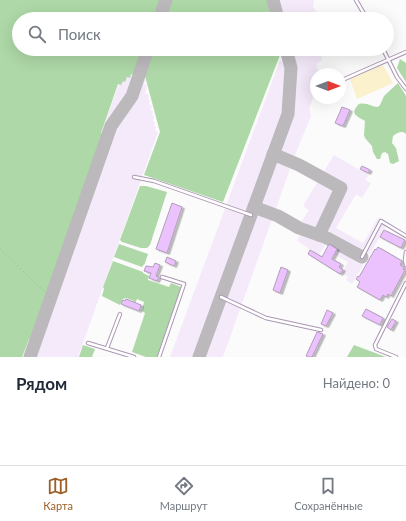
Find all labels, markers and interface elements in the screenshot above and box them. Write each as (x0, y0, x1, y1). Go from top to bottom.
search box (12, 12, 394, 56)
icon: search (26, 23, 48, 45)
text: Поиск (58, 25, 101, 43)
north arrow (310, 68, 346, 104)
text: Рядом (16, 373, 67, 394)
text: Найдено: 0 (323, 375, 390, 391)
tab: Карта (43, 475, 73, 512)
tab: Маршрут (160, 475, 208, 512)
tab: Сохранённые (294, 475, 363, 512)

